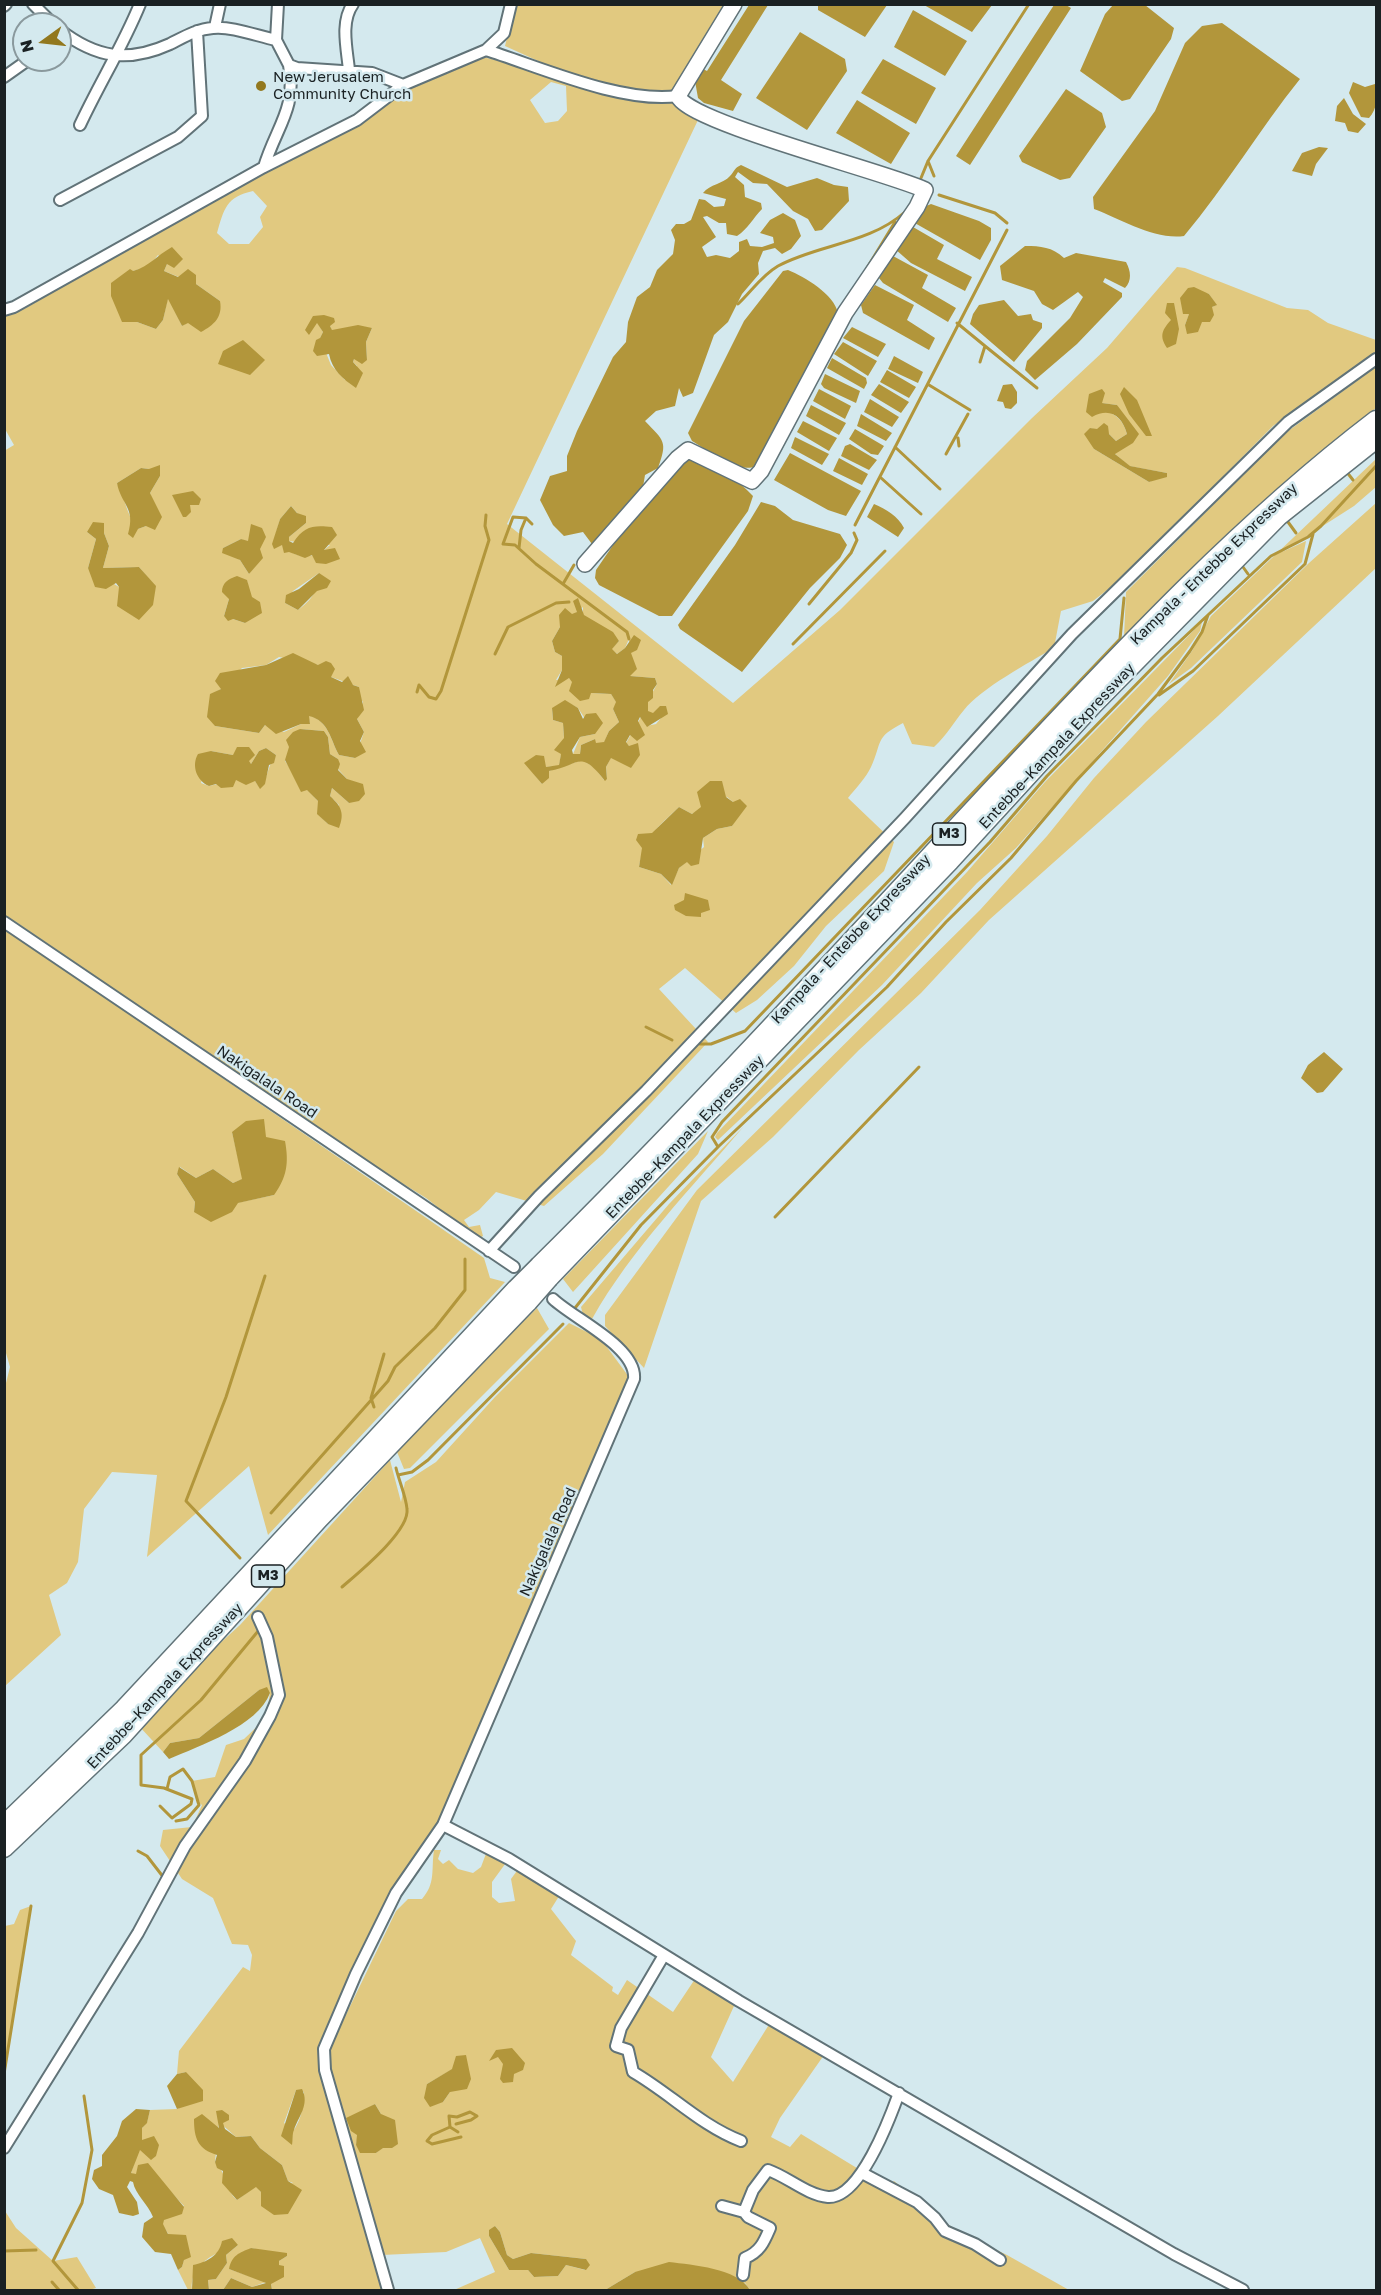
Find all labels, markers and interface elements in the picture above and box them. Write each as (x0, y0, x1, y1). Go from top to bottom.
north arrow (12, 12, 72, 72)
text: N (15, 38, 38, 55)
place label: New Jerusalem Community Church (273, 68, 411, 103)
marker: New Jerusalem Community Church (254, 79, 268, 93)
street label: Kampala - Entebbe Expressway (1127, 479, 1301, 649)
street label: Entebbe–Kampala Expressway (975, 659, 1139, 833)
road number: M3 (932, 823, 966, 845)
street label: Kampala - Entebbe Expressway (768, 850, 934, 1028)
street label: Nakigalala Road (213, 1042, 321, 1122)
street label: Entebbe–Kampala Expressway (602, 1052, 768, 1222)
street label: Nakigalala Road (516, 1485, 580, 1599)
road number: M3 (252, 1565, 284, 1587)
street label: Entebbe–Kampala Expressway (83, 1599, 247, 1773)

